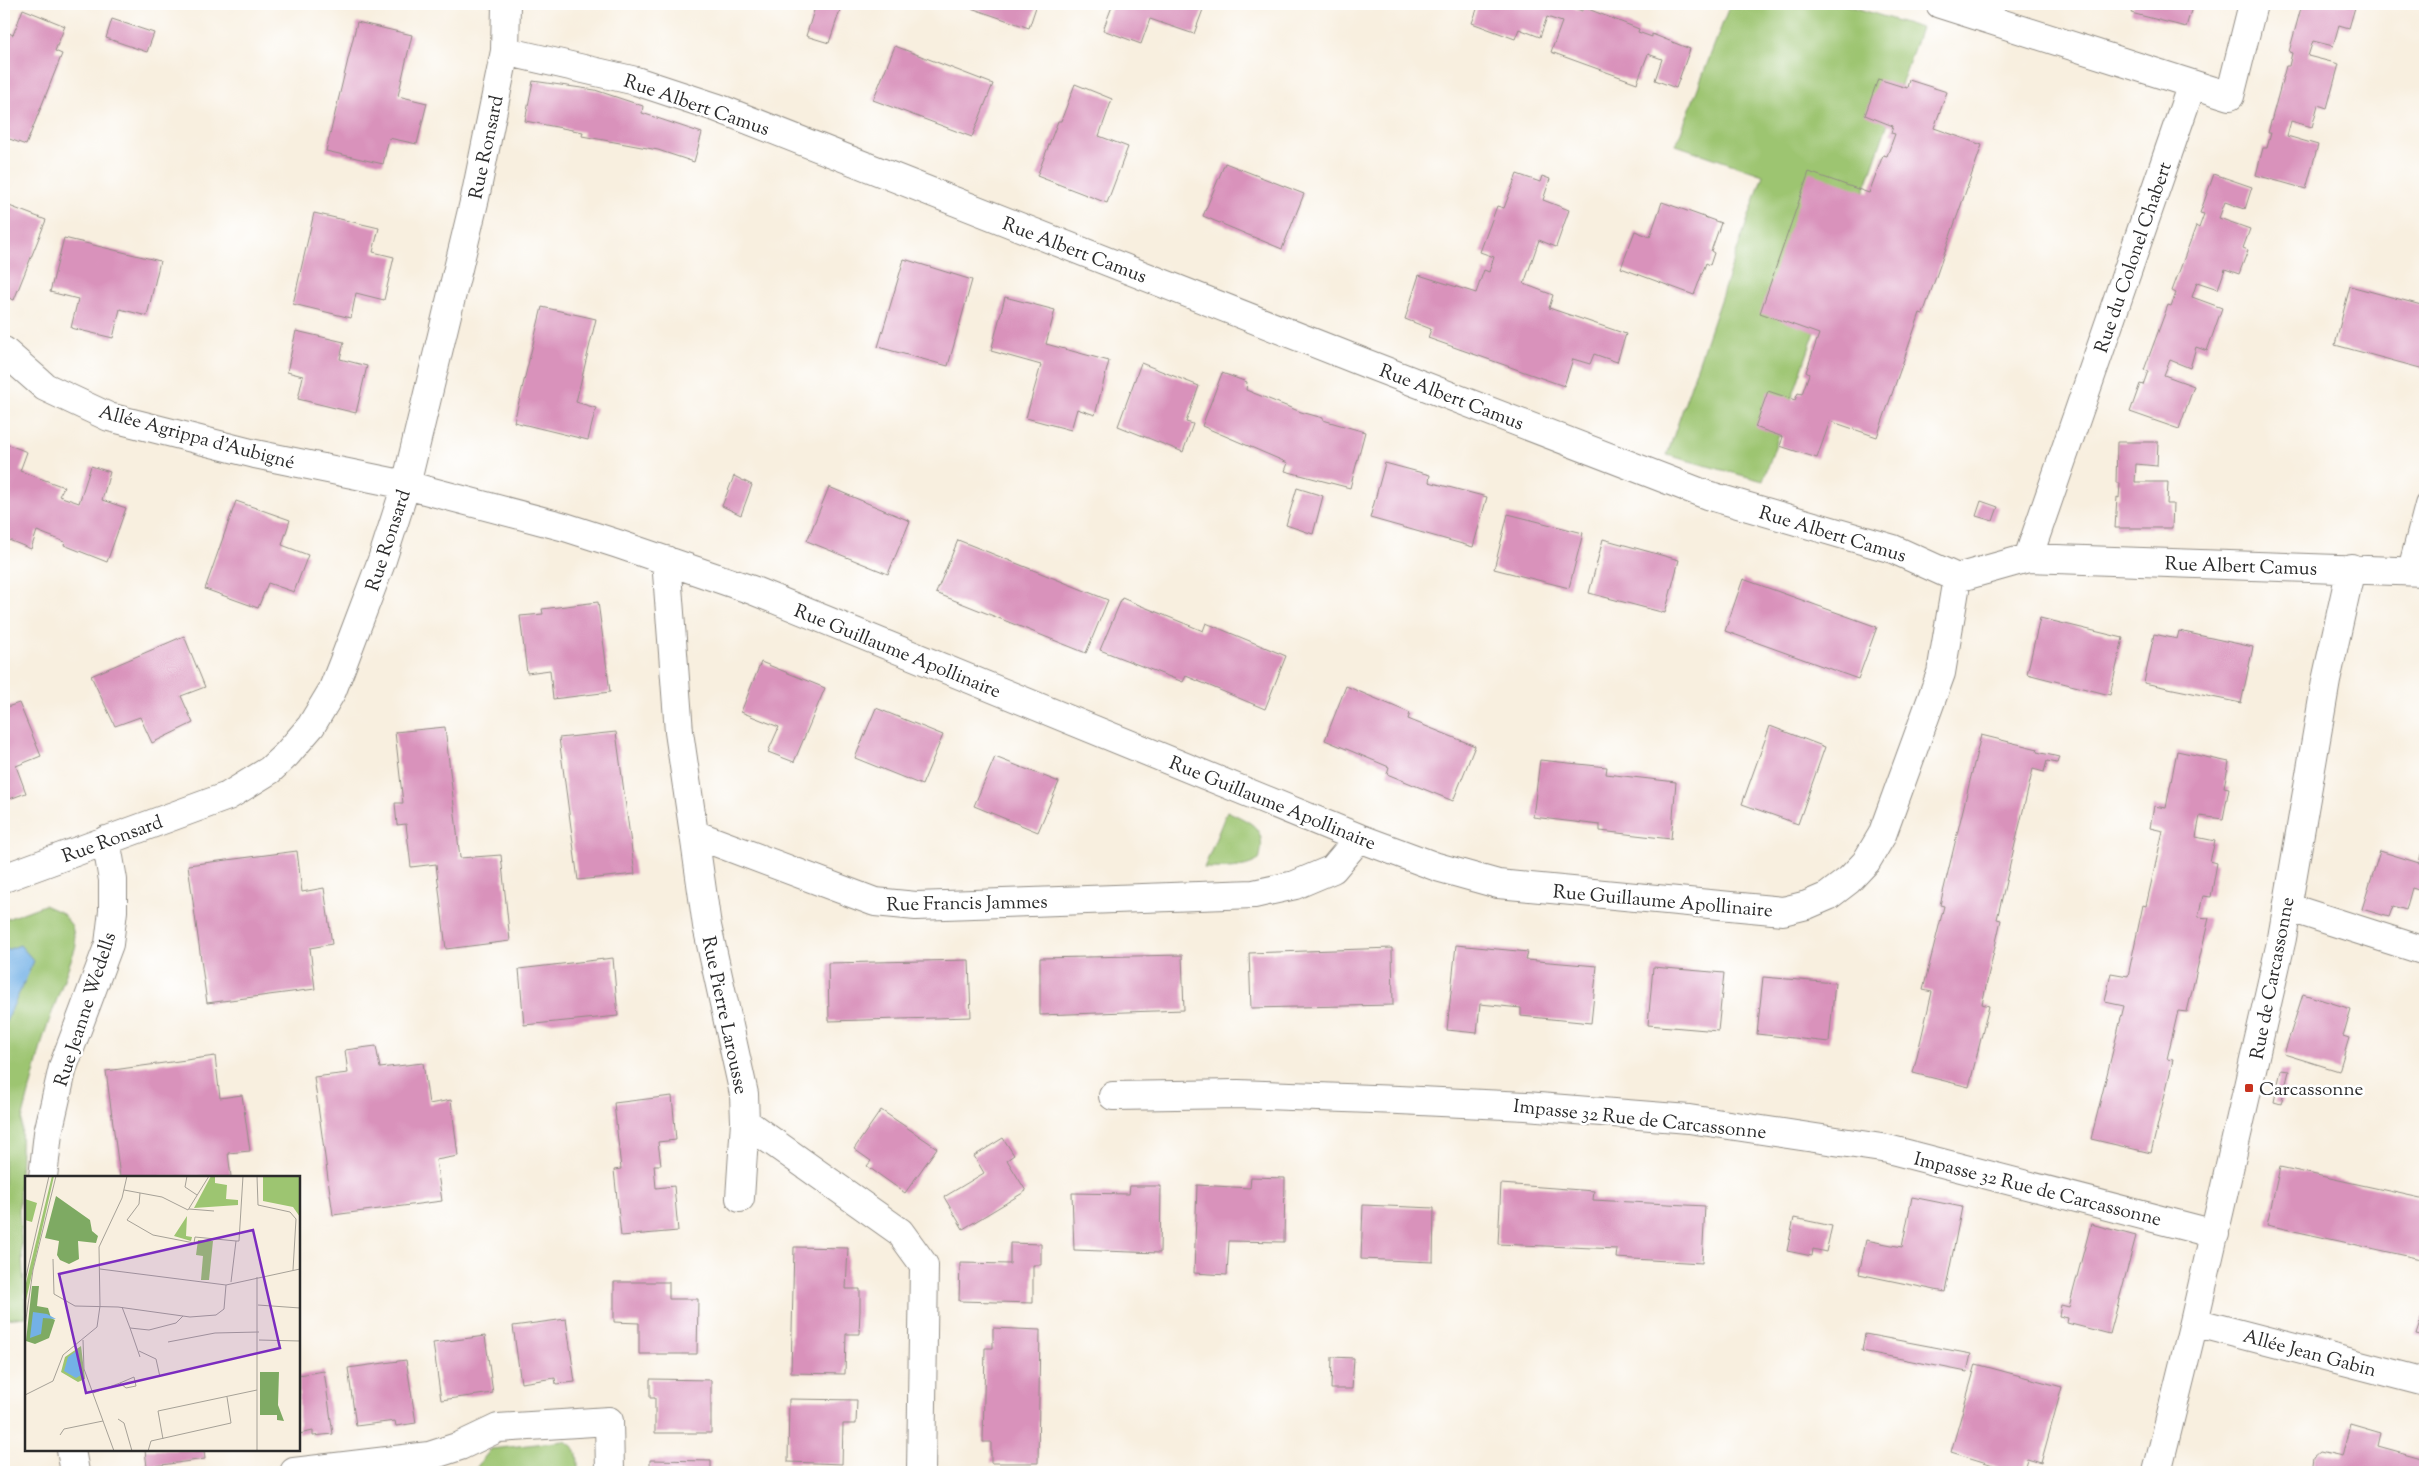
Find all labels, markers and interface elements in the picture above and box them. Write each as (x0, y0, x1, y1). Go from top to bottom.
street label: Rue Albert Camus (620, 69, 773, 144)
street label: Rue Ronsard (463, 93, 512, 202)
street label: Rue du Colonel Chabert (2089, 158, 2180, 357)
street label: Rue Albert Camus (998, 211, 1150, 291)
street label: Rue Albert Camus (1375, 358, 1527, 438)
street label: Allée Agrippa d'Aubigné (95, 399, 297, 478)
street label: Rue Ronsard (360, 486, 419, 595)
street label: Rue Albert Camus (1755, 500, 1909, 571)
street label: Rue Albert Camus (2164, 551, 2318, 584)
street label: Rue Guillaume Apollinaire (790, 598, 1005, 706)
street label: Rue Guillaume Apollinaire (1165, 750, 1380, 858)
street label: Rue Ronsard (59, 810, 167, 871)
street label: Rue Guillaume Apollinaire (1552, 879, 1774, 926)
street label: Rue Francis Jammes (886, 890, 1048, 919)
street label: Rue de Carcassonne (2244, 895, 2302, 1062)
street label: Rue Jeanne Wedells (49, 929, 124, 1090)
street label: Rue Pierre Larousse (694, 934, 754, 1097)
place label: Carcassonne (2259, 1077, 2364, 1104)
marker: Carcassonne (2243, 1082, 2255, 1094)
street label: Impasse 32 Rue de Carcassonne (1512, 1094, 1768, 1147)
street label: Impasse 32 Rue de Carcassonne (1911, 1147, 2164, 1234)
inset map (25, 1176, 300, 1451)
street label: Allée Jean Gabin (2240, 1324, 2379, 1385)

